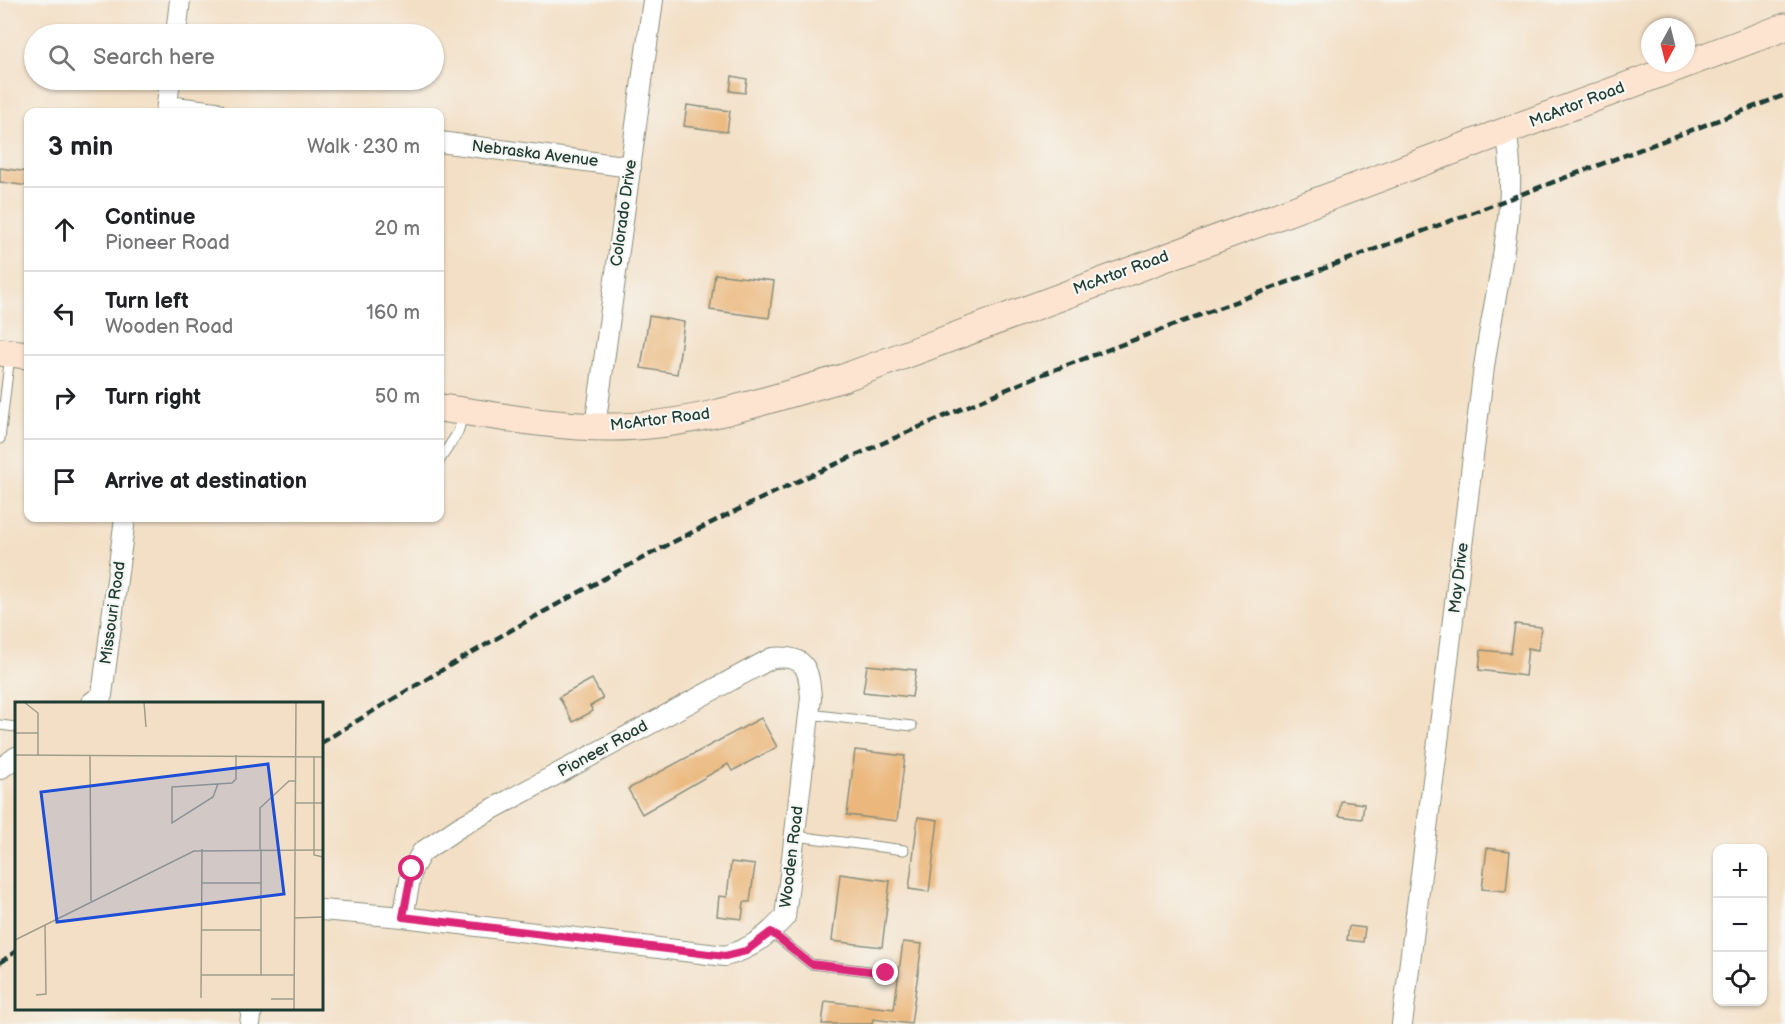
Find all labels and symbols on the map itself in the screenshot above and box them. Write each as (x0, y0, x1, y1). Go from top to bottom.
north arrow (1641, 18, 1695, 72)
street label: McArtor Road (1527, 78, 1627, 132)
street label: Nebraska Avenue (471, 137, 600, 171)
street label: Colorado Drive (607, 158, 641, 268)
street label: McArtor Road (1071, 247, 1171, 299)
street label: McArtor Road (609, 404, 711, 436)
street label: May Drive (1445, 541, 1473, 614)
street label: Missouri Road (96, 560, 130, 666)
inset map (15, 702, 322, 1009)
street label: Pioneer Road (555, 717, 651, 781)
street label: Wooden Road (776, 805, 808, 909)
route start (398, 855, 424, 881)
route end (872, 959, 898, 985)

